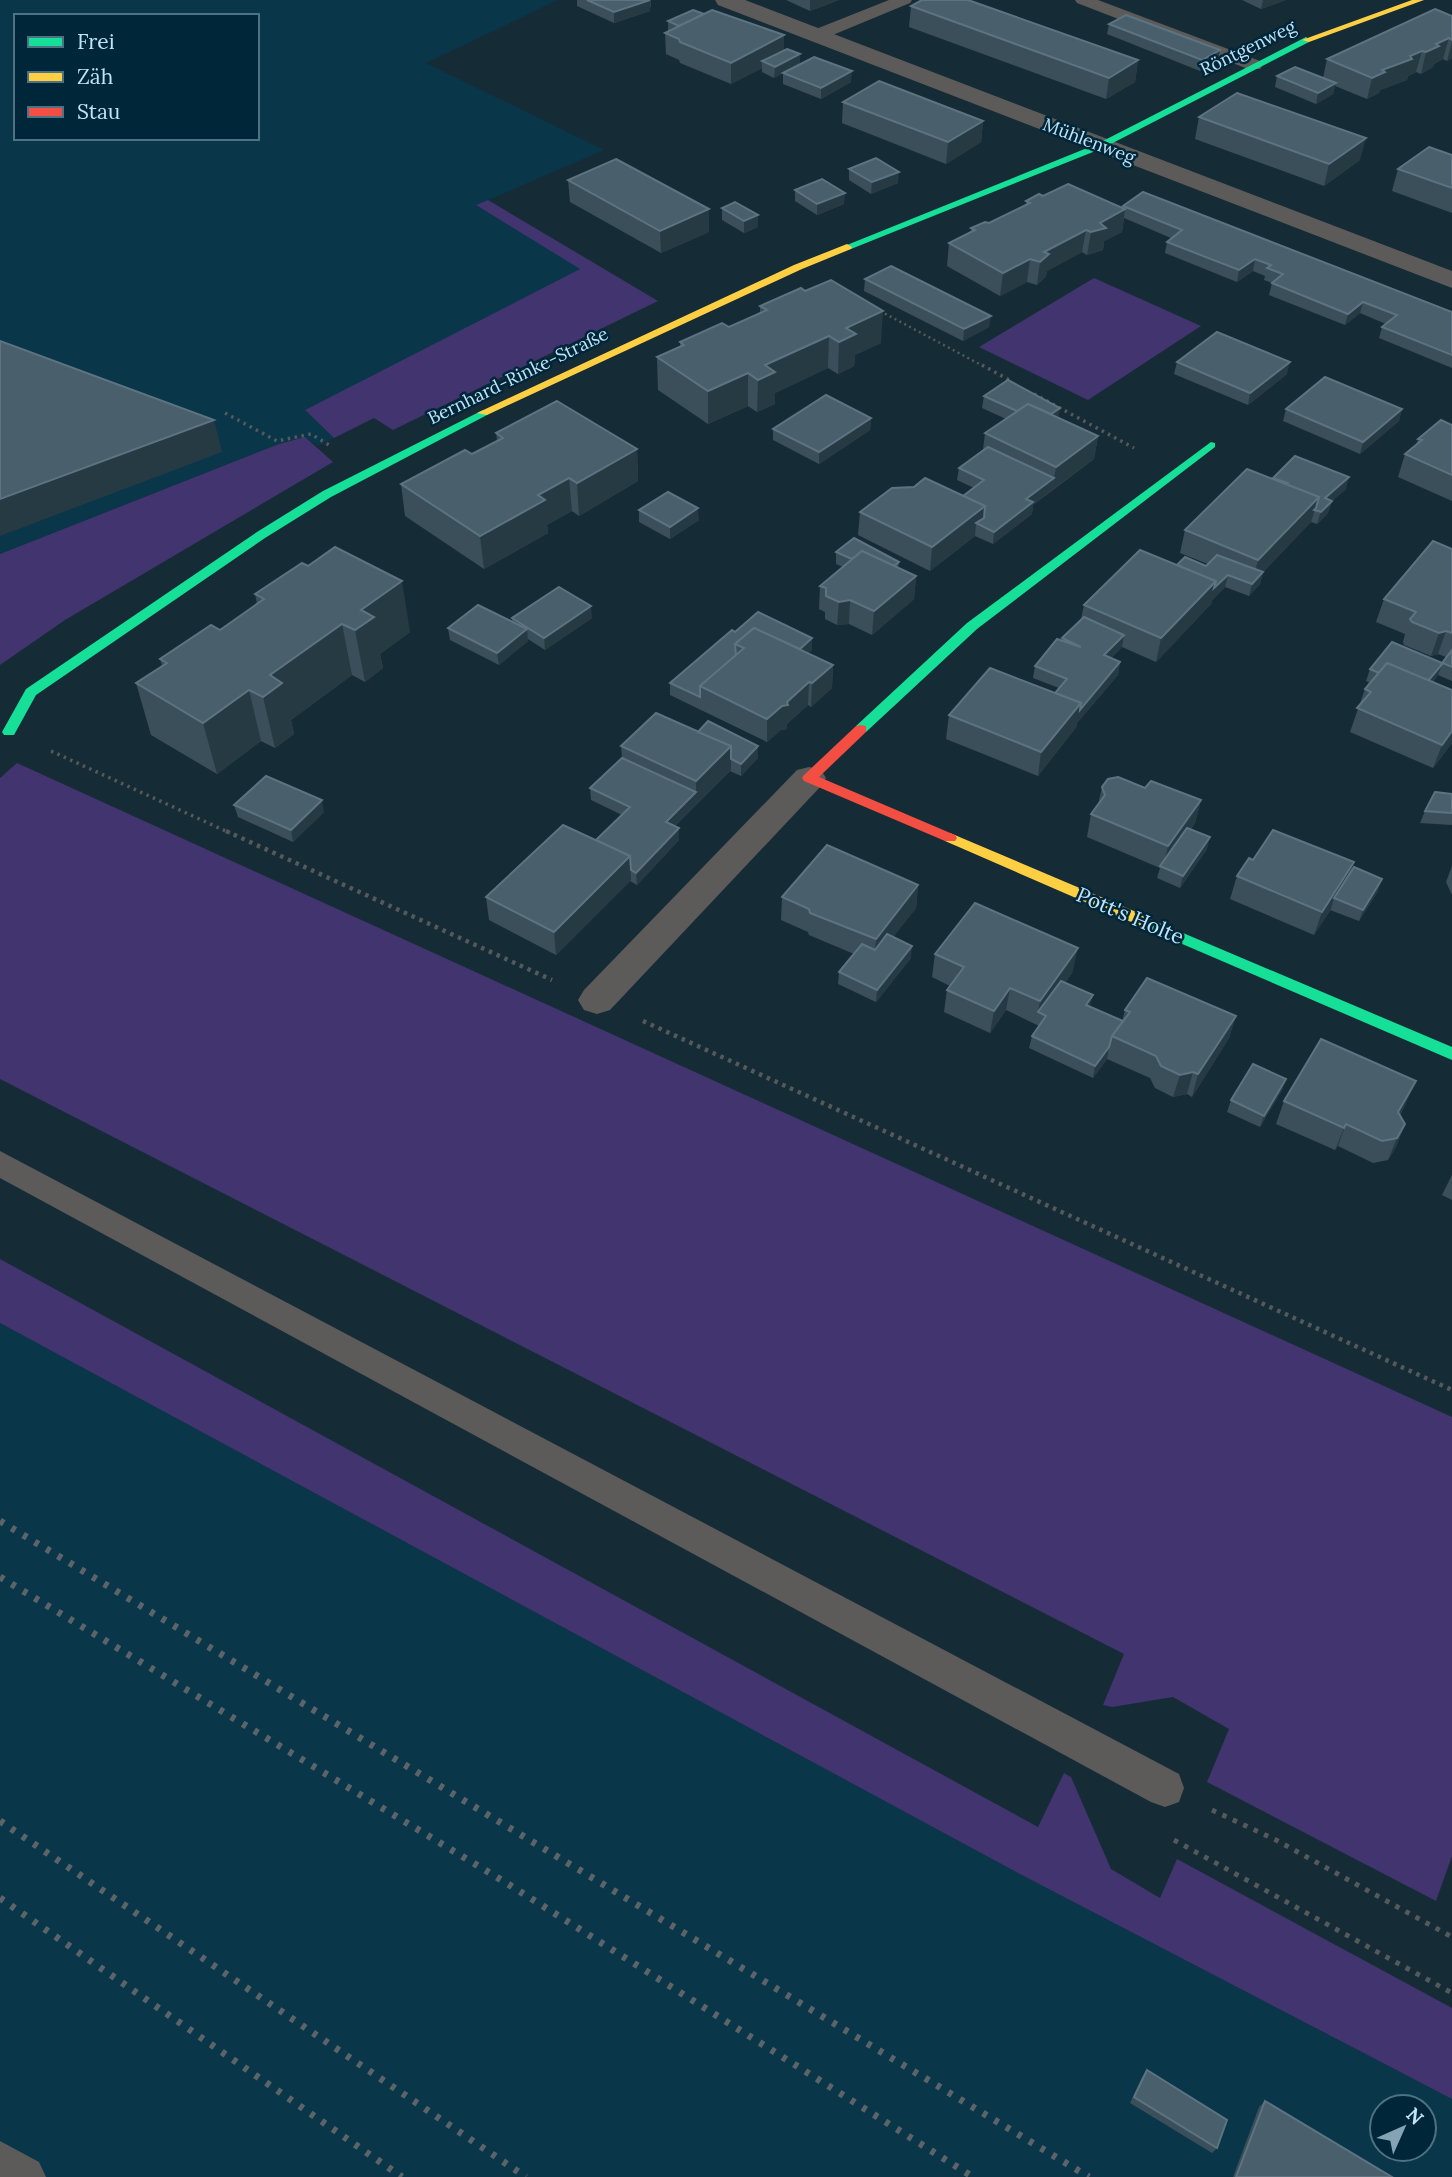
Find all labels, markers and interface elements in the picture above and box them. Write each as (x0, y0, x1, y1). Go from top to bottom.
legend (14, 14, 259, 140)
street label: Röntgenweg (1196, 14, 1300, 81)
text: Frei (77, 28, 115, 55)
text: Zäh (77, 63, 113, 90)
text: Stau (77, 98, 120, 125)
street label: Mühlenweg (1040, 112, 1140, 169)
street label: Bernhard-Rinke-Straße (424, 322, 612, 429)
street label: Pott's Holte (1072, 881, 1188, 950)
north arrow (1368, 2093, 1438, 2163)
text: N (1401, 2102, 1429, 2130)

